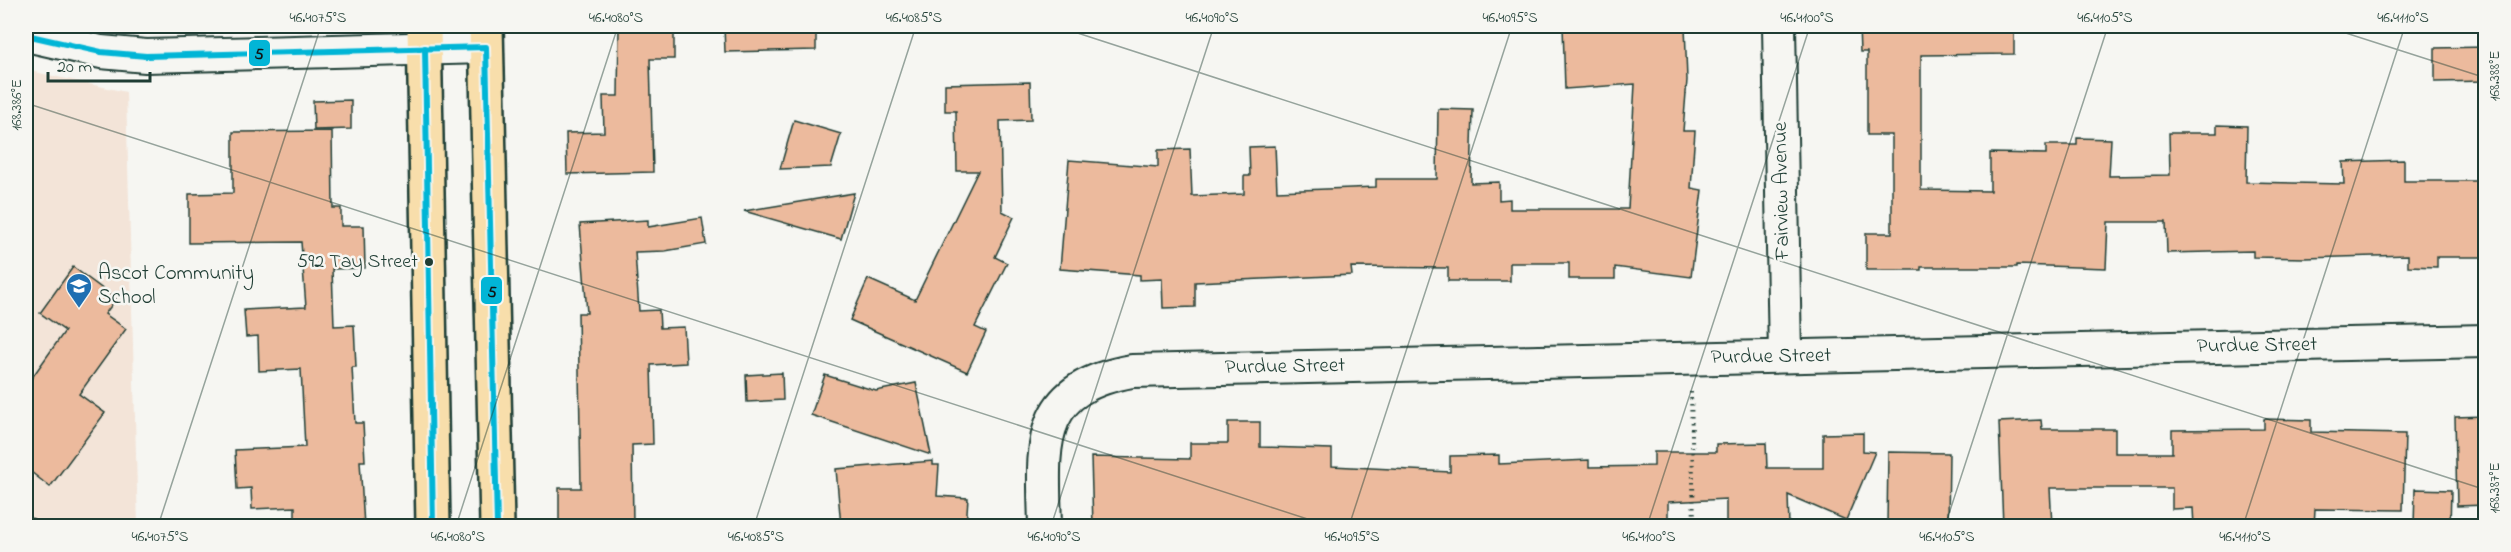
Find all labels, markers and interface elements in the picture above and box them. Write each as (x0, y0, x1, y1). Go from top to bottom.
text: 46.4075°S (290, 7, 347, 29)
text: 46.4080°S (589, 7, 643, 29)
text: 46.4085°S (886, 7, 943, 29)
text: 46.4090°S (1185, 7, 1239, 29)
text: 46.4095°S (1482, 7, 1538, 29)
text: 46.4100°S (1780, 7, 1834, 29)
text: 46.4105°S (2077, 7, 2133, 29)
text: 46.4110°S (2377, 7, 2429, 29)
line badge: 5 (248, 39, 271, 67)
text: 5 (254, 43, 264, 67)
scale bar (48, 45, 150, 83)
text: 168.388°E (2484, 51, 2506, 101)
text: 20 m (57, 55, 92, 81)
text: 168.386°E (6, 79, 28, 131)
street label: Fairview Avenue (1766, 121, 1798, 261)
place label: 592 Tay Street (297, 248, 418, 277)
marker: 592 Tay Street (423, 256, 435, 268)
place label: Ascot Community School (98, 259, 254, 313)
school or university icon: Ascot Community School (64, 271, 94, 309)
line badge: 5 (480, 276, 503, 305)
text: 5 (487, 281, 497, 305)
street label: Purdue Street (2196, 330, 2318, 362)
street label: Purdue Street (1710, 341, 1832, 373)
street label: Purdue Street (1224, 351, 1346, 383)
text: 168.387°E (2484, 462, 2506, 514)
text: 46.4075°S (132, 526, 189, 548)
text: 46.4080°S (431, 526, 485, 548)
text: 46.4085°S (728, 526, 785, 548)
text: 46.4090°S (1027, 526, 1081, 548)
text: 46.4095°S (1324, 526, 1380, 548)
text: 46.4100°S (1622, 526, 1676, 548)
text: 46.4105°S (1919, 526, 1975, 548)
text: 46.4110°S (2219, 526, 2271, 548)

